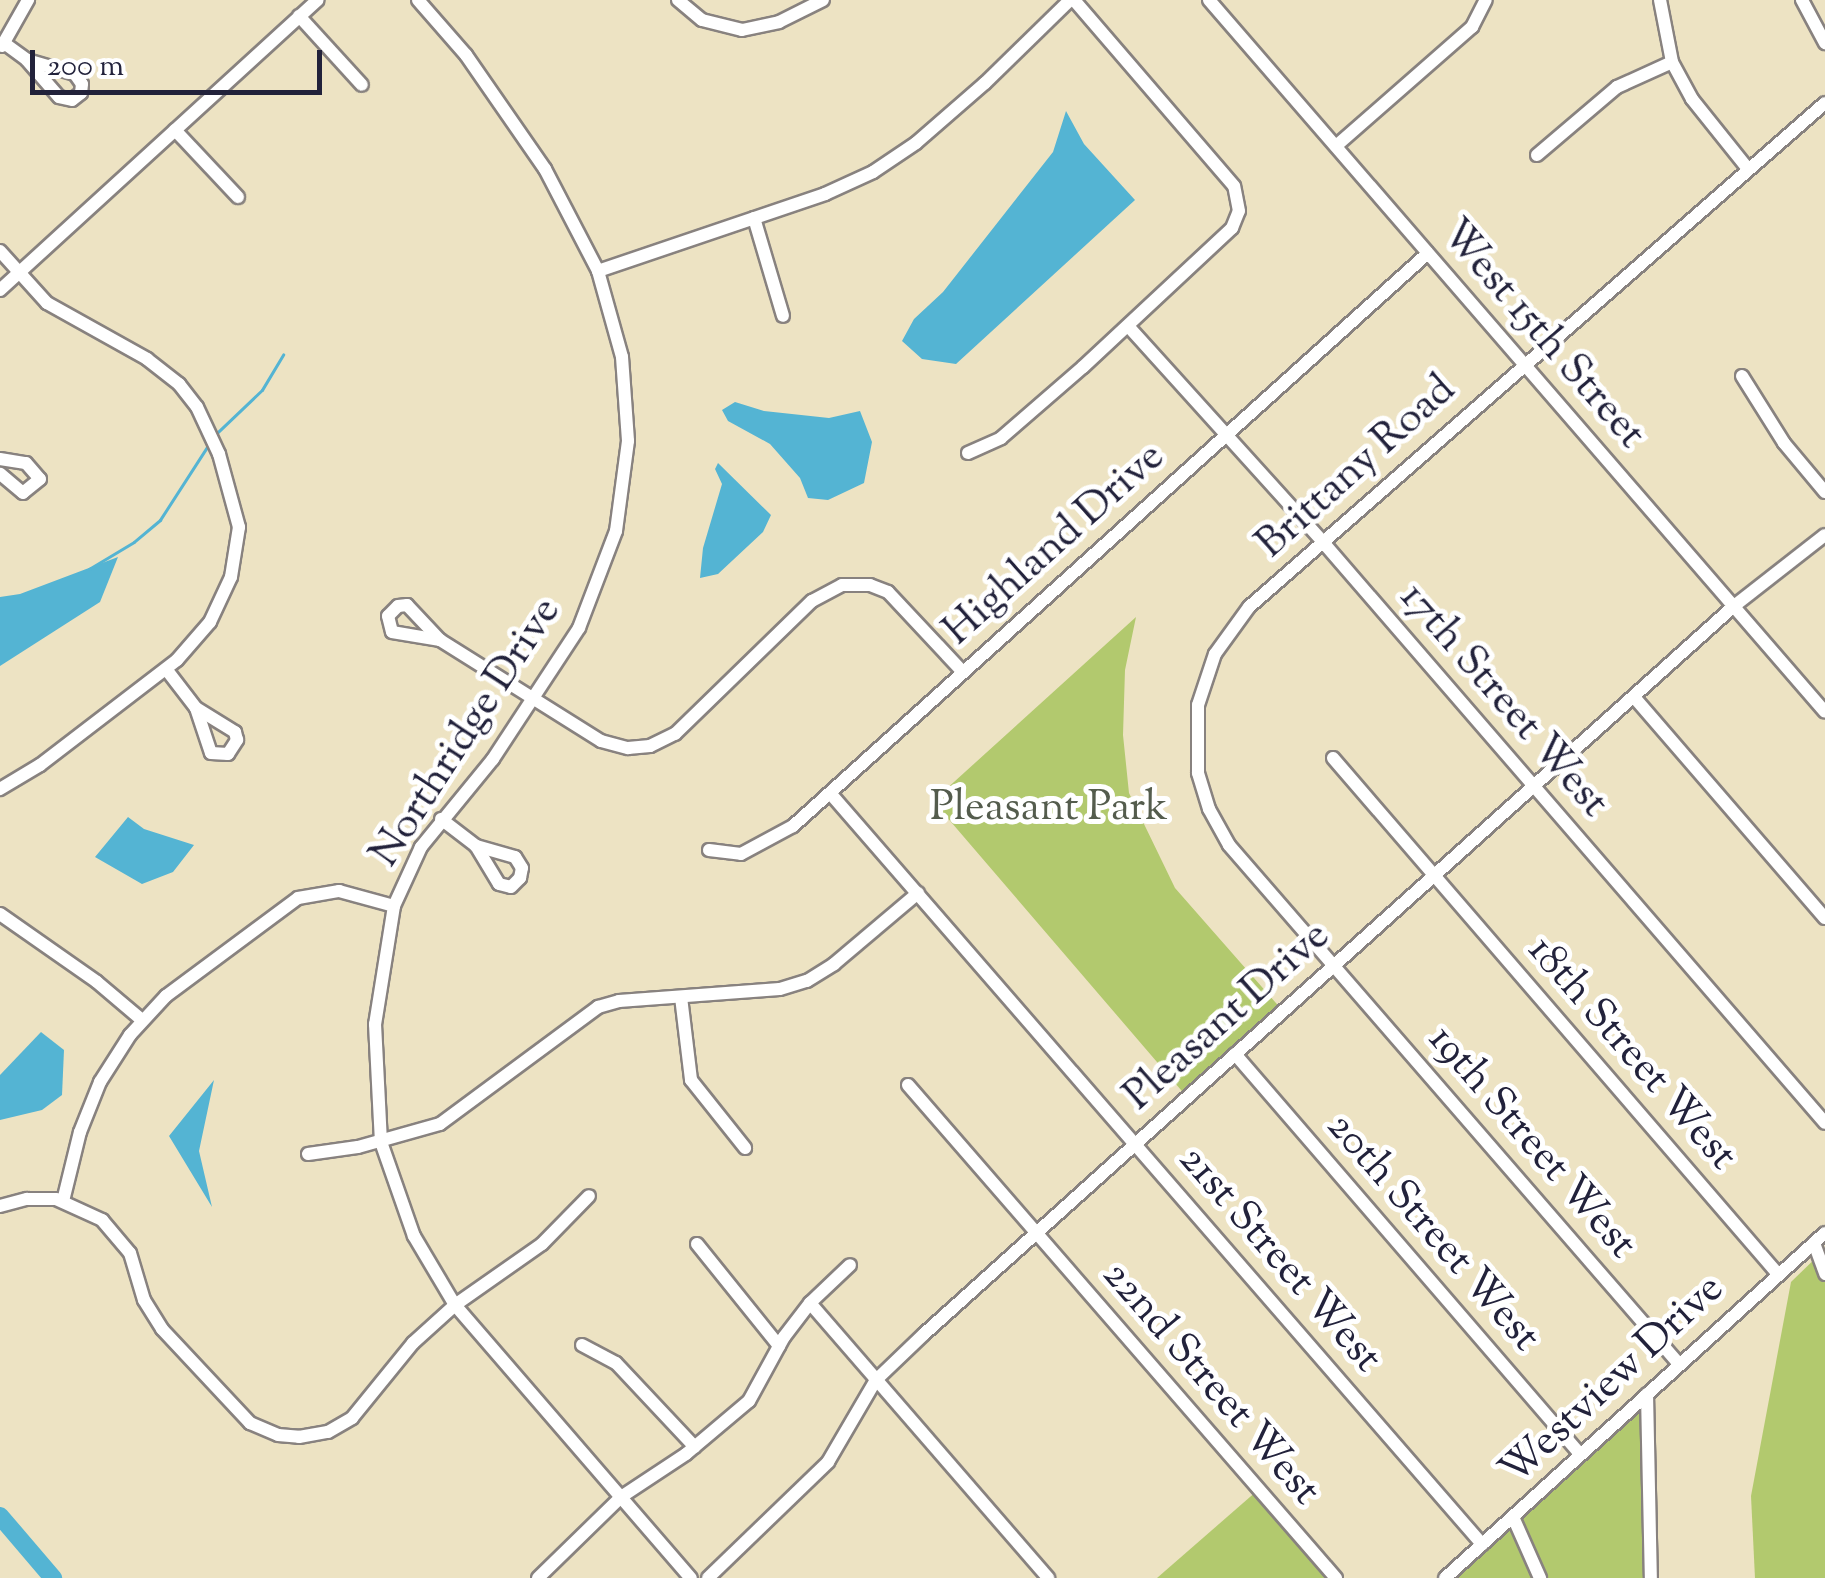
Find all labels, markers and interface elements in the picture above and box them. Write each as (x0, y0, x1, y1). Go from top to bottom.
scale bar (35, 30, 328, 92)
text: 200 m (47, 46, 124, 89)
street label: West 15th Street (1429, 210, 1655, 460)
street label: Brittany Road (1247, 366, 1467, 570)
street label: Highland Drive (934, 433, 1176, 657)
street label: 17th Street West (1388, 574, 1618, 828)
street label: Northridge Drive (361, 589, 573, 877)
park label: Pleasant Park (930, 784, 1168, 834)
street label: Pleasant Drive (1115, 912, 1341, 1122)
street label: 18th Street West (1516, 927, 1746, 1181)
street label: 19th Street West (1416, 1016, 1646, 1270)
street label: 20th Street West (1315, 1103, 1549, 1363)
street label: 21st Street West (1167, 1136, 1391, 1384)
street label: 22nd Street West (1090, 1252, 1330, 1516)
street label: Westview Drive (1491, 1265, 1735, 1497)

